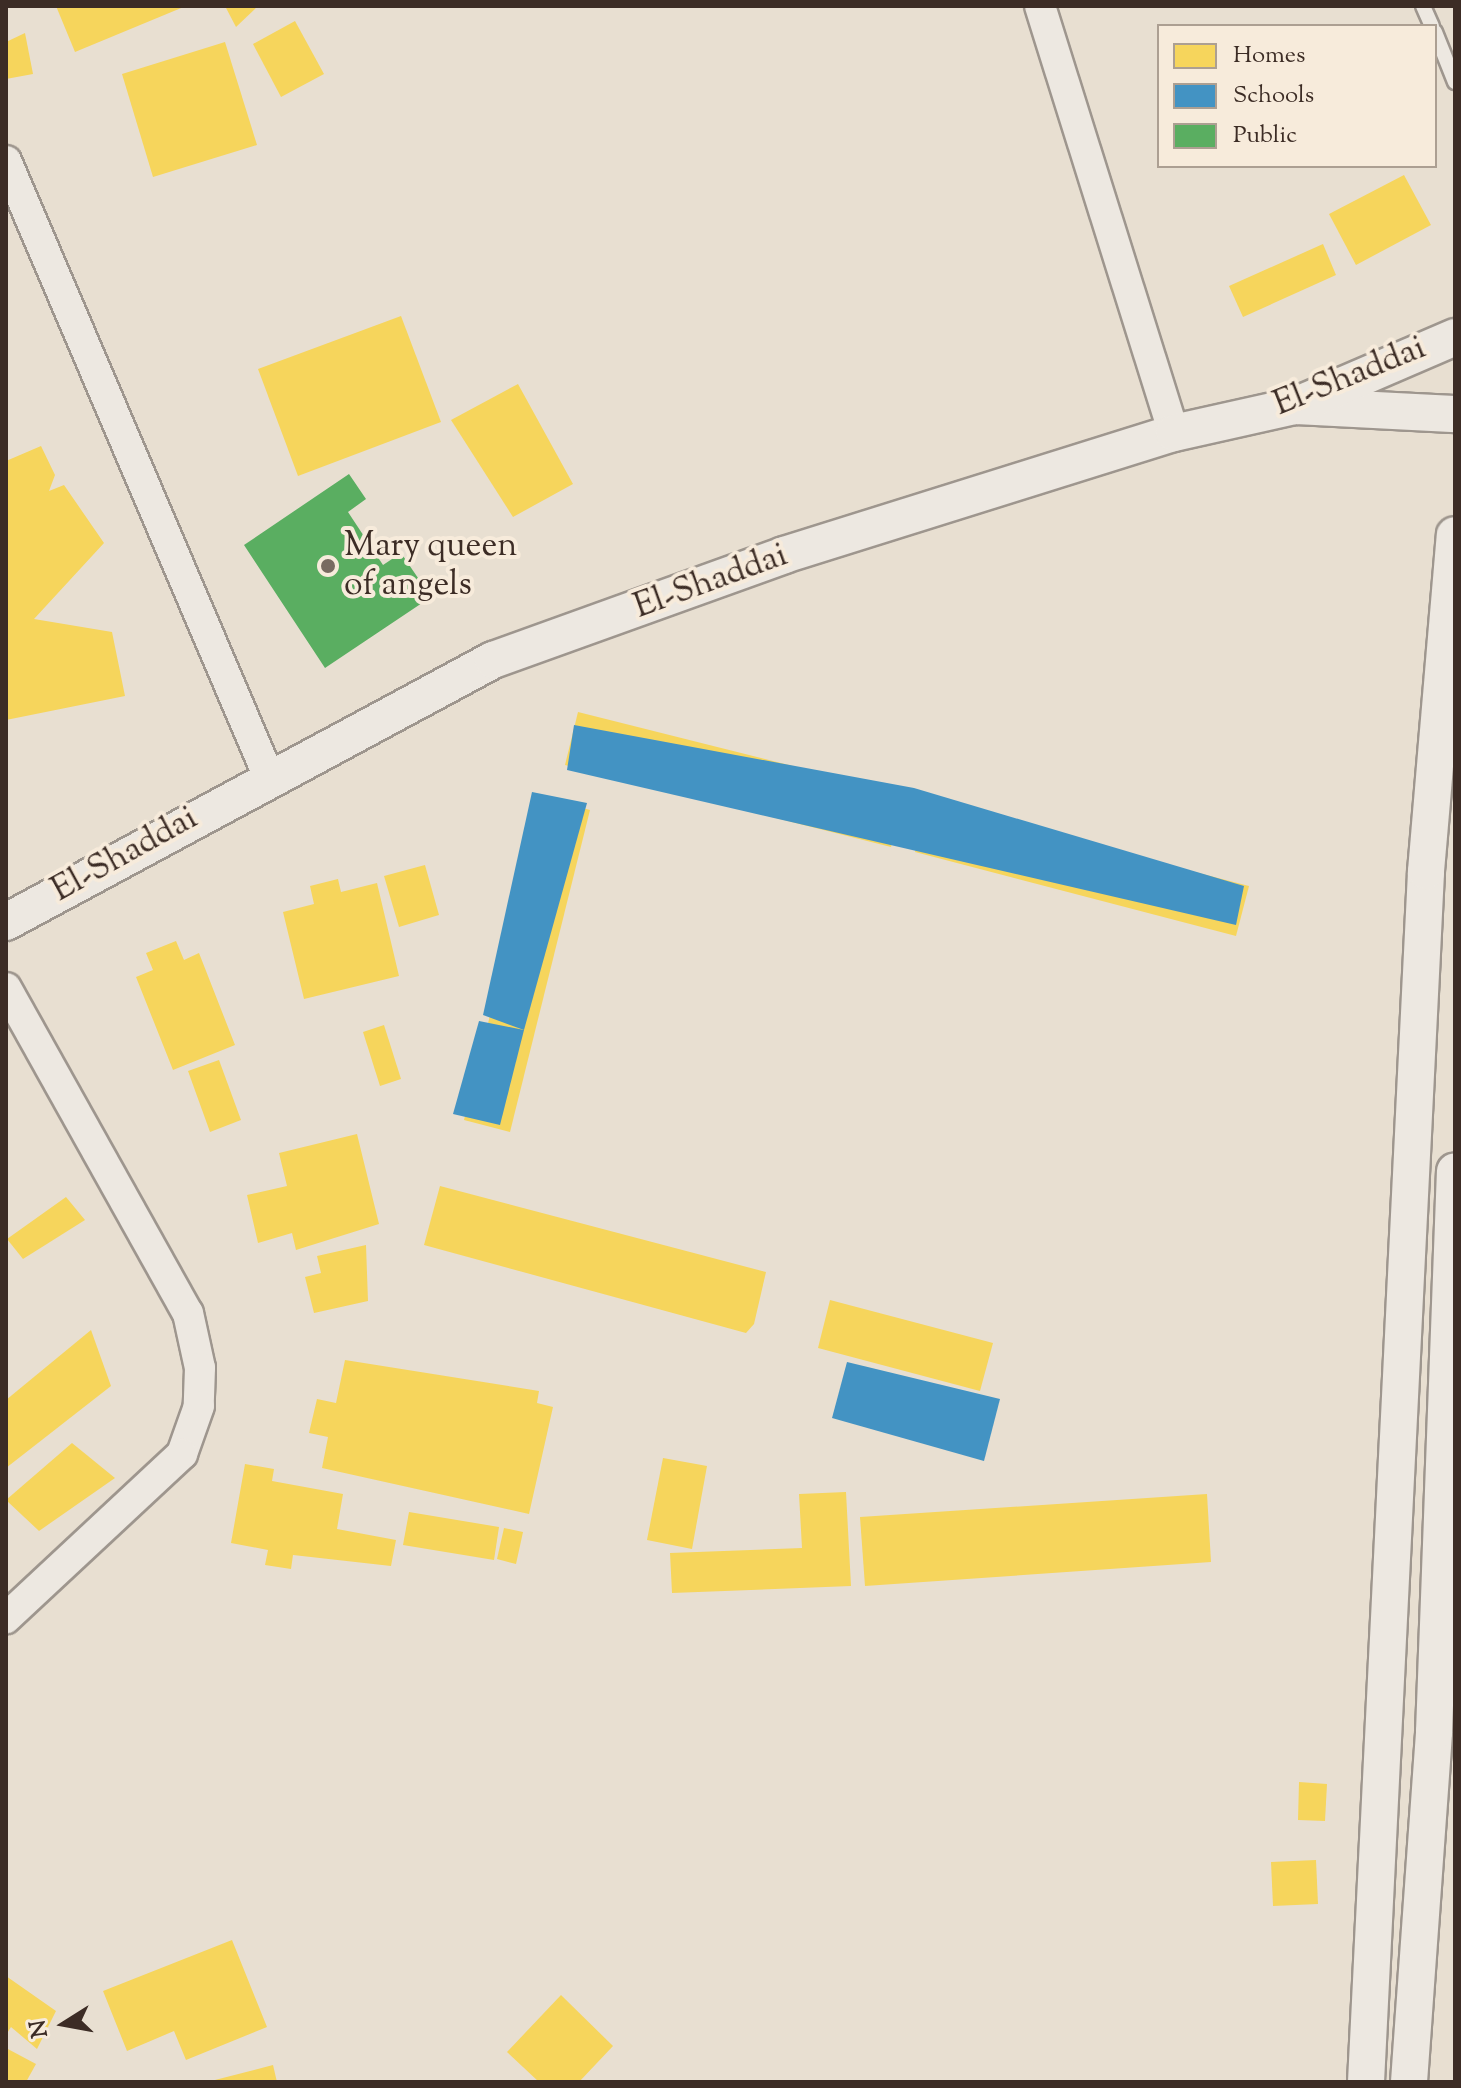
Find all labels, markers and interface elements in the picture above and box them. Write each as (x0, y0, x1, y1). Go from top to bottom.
legend (1157, 24, 1437, 168)
text: Homes (1233, 39, 1305, 73)
text: Schools (1233, 79, 1314, 113)
text: Public (1233, 119, 1297, 153)
street label: El-Shaddai (1268, 328, 1432, 426)
place label: Mary queen of angels (344, 526, 517, 606)
street label: El-Shaddai (629, 535, 793, 629)
marker: Mary queen of angels (319, 557, 337, 575)
street label: El-Shaddai (45, 798, 205, 912)
north arrow (24, 1984, 104, 2064)
text: N (23, 2017, 58, 2040)

